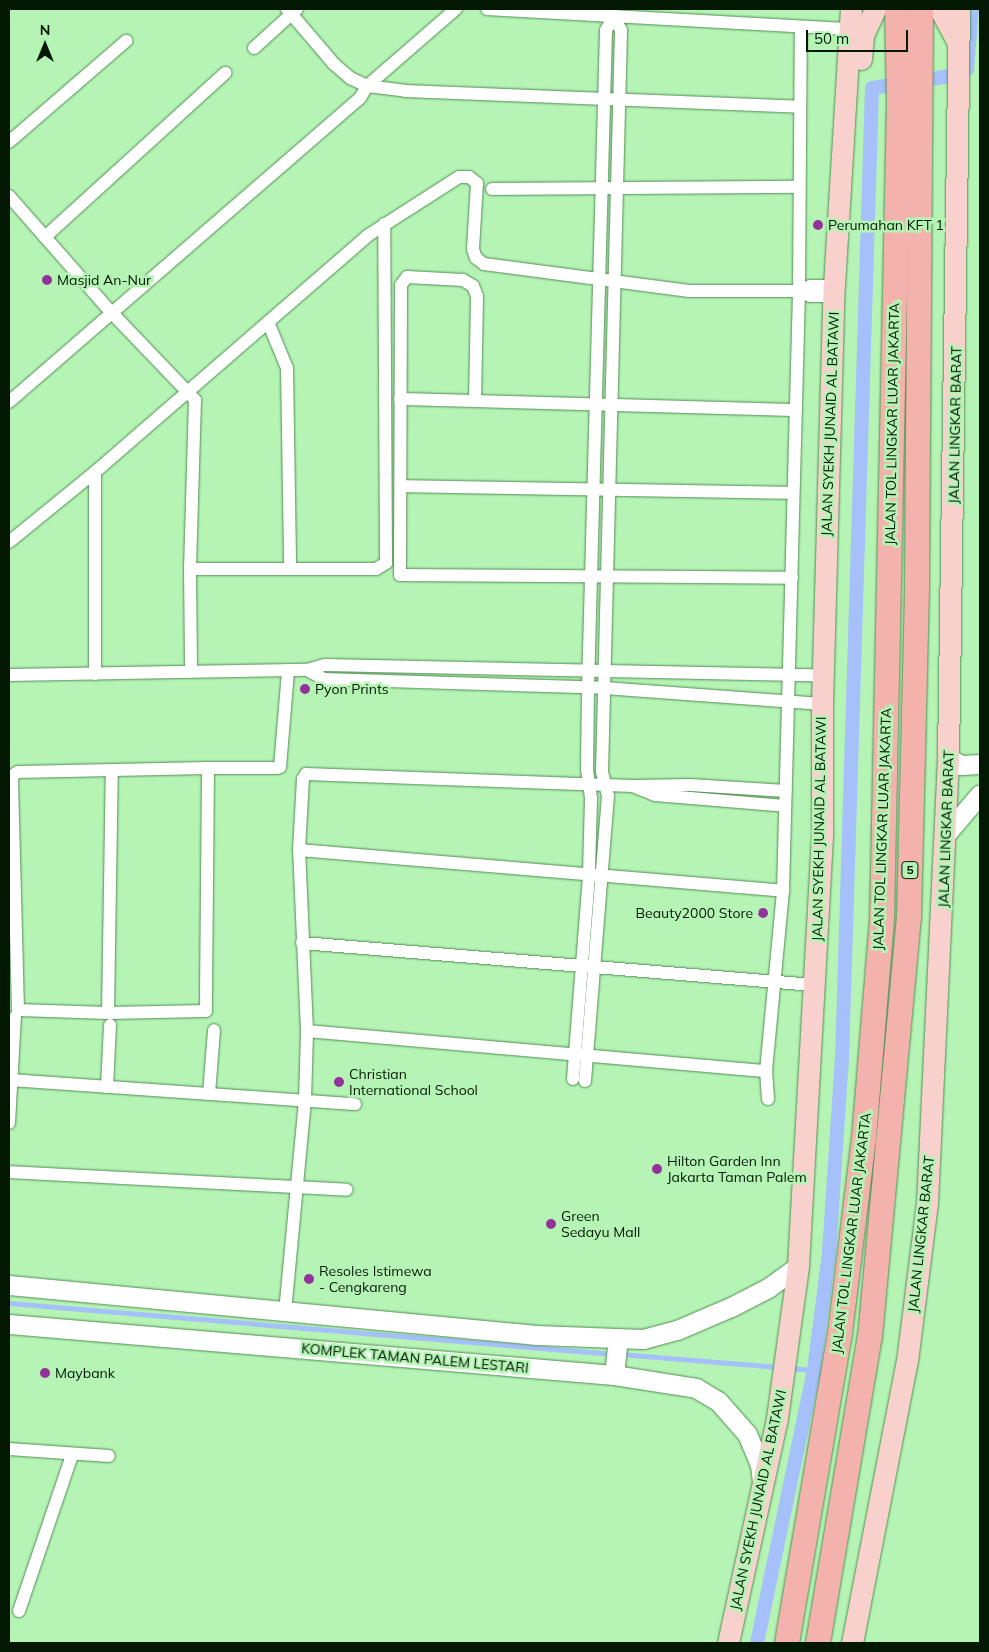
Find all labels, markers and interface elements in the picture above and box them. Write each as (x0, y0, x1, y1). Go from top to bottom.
north arrow (20, 20, 70, 70)
scale bar (809, 20, 912, 52)
text: N (40, 21, 50, 39)
text: 50 m (814, 29, 849, 48)
place label: Perumahan KFT 1 (828, 217, 944, 233)
marker: Perumahan KFT 1 (812, 219, 824, 231)
place label: Masjid An-Nur (57, 272, 151, 288)
marker: Masjid An-Nur (41, 274, 53, 286)
street label: JALAN TOL LINGKAR LUAR JAKARTA (881, 303, 903, 545)
street label: JALAN SYEKH JUNAID AL BATAWI (818, 311, 842, 537)
street label: JALAN LINGKAR BARAT (945, 346, 965, 504)
place label: Pyon Prints (315, 681, 389, 697)
marker: Pyon Prints (299, 683, 311, 695)
street label: JALAN TOL LINGKAR LUAR JAKARTA (869, 708, 895, 950)
street label: JALAN SYEKH JUNAID AL BATAWI (809, 716, 829, 942)
street label: JALAN LINGKAR BARAT (935, 750, 957, 908)
road number: 5 (901, 860, 919, 880)
place label: Beauty2000 Store (636, 905, 753, 921)
marker: Beauty2000 Store (757, 907, 769, 919)
place label: Christian International School (349, 1066, 478, 1098)
marker: Christian International School (333, 1076, 345, 1088)
street label: JALAN TOL LINGKAR LUAR JAKARTA (828, 1112, 874, 1354)
place label: Hilton Garden Inn Jakarta Taman Palem (667, 1153, 807, 1186)
street label: JALAN LINGKAR BARAT (904, 1155, 938, 1313)
marker: Hilton Garden Inn Jakarta Taman Palem (651, 1163, 663, 1175)
place label: Green Sedayu Mall (561, 1208, 640, 1240)
marker: Green Sedayu Mall (545, 1218, 557, 1230)
place label: Resoles Istimewa - Cengkareng (319, 1263, 432, 1295)
marker: Resoles Istimewa - Cengkareng (303, 1273, 315, 1285)
street label: KOMPLEK TAMAN PALEM LESTARI (301, 1340, 529, 1376)
place label: Maybank (55, 1365, 115, 1381)
marker: Maybank (39, 1367, 51, 1379)
street label: JALAN SYEKH JUNAID AL BATAWI (726, 1388, 790, 1612)

